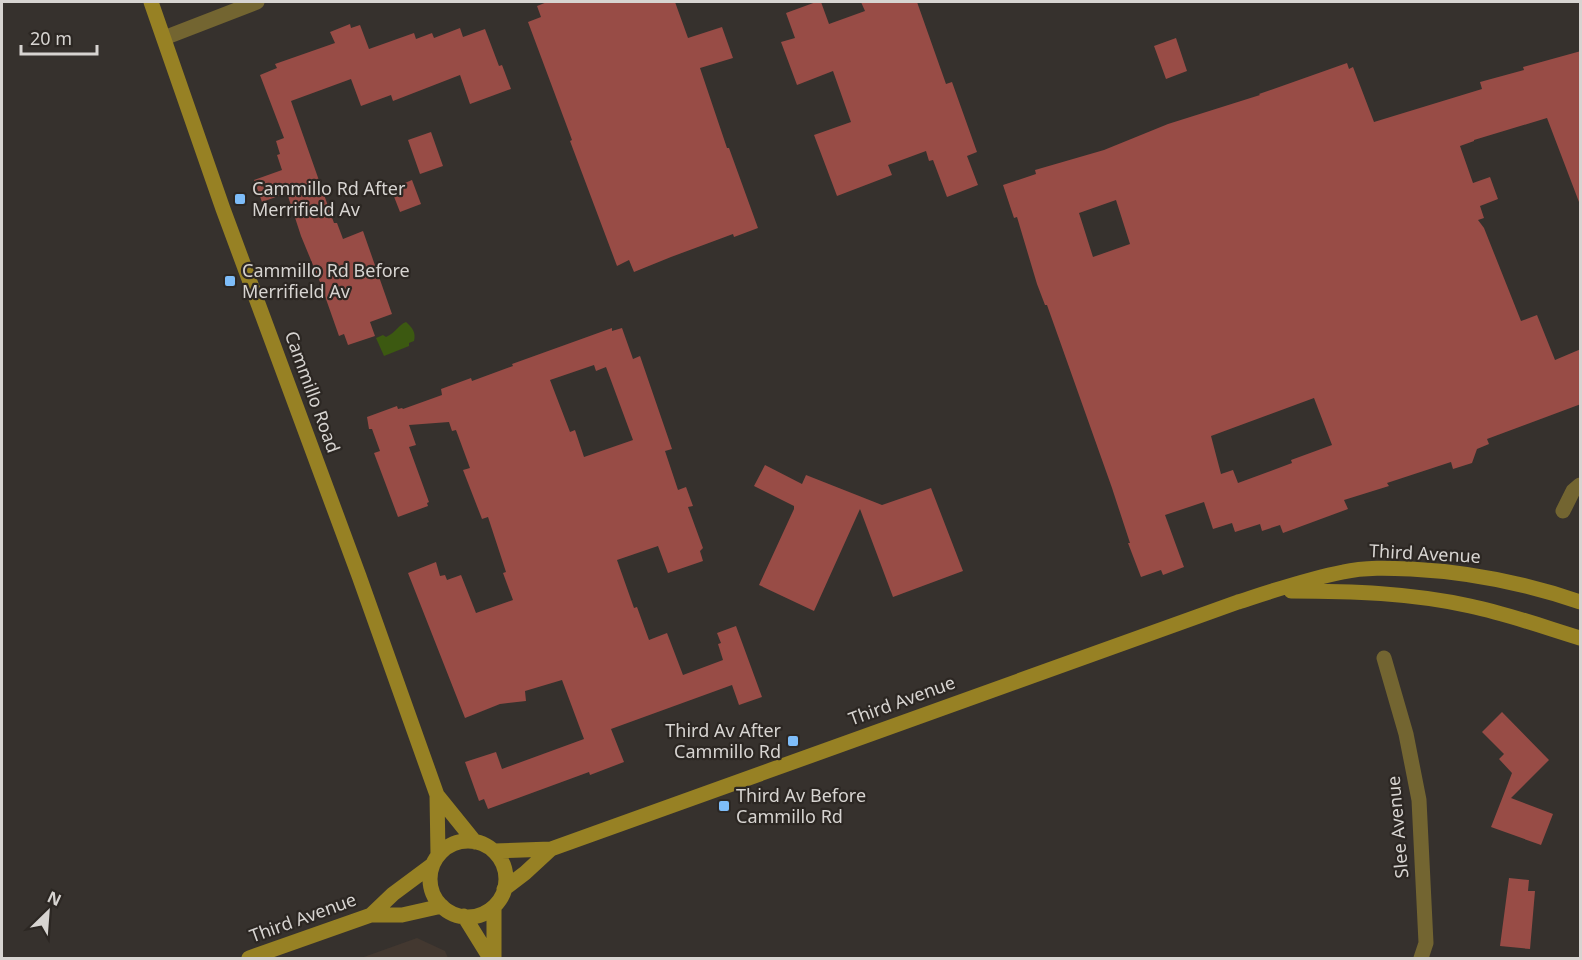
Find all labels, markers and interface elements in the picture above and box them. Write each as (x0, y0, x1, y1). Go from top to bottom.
scale bar (21, 18, 98, 56)
text: 20 m (30, 26, 72, 50)
place label: Cammillo Rd After Merrifield Av (252, 176, 406, 221)
marker: Cammillo Rd After Merrifield Av (233, 192, 247, 206)
place label: Cammillo Rd Before Merrifield Av (242, 258, 410, 303)
marker: Cammillo Rd Before Merrifield Av (223, 274, 237, 288)
street label: Cammillo Road (280, 327, 346, 456)
street label: Third Avenue (1369, 538, 1482, 568)
street label: Third Avenue (845, 670, 958, 730)
place label: Third Av After Cammillo Rd (665, 718, 782, 763)
marker: Third Av After Cammillo Rd (786, 734, 800, 748)
street label: Slee Avenue (1381, 775, 1413, 879)
place label: Third Av Before Cammillo Rd (736, 783, 866, 828)
marker: Third Av Before Cammillo Rd (717, 799, 731, 813)
north arrow (18, 882, 78, 942)
text: N (44, 886, 65, 911)
street label: Third Avenue (246, 887, 359, 947)

